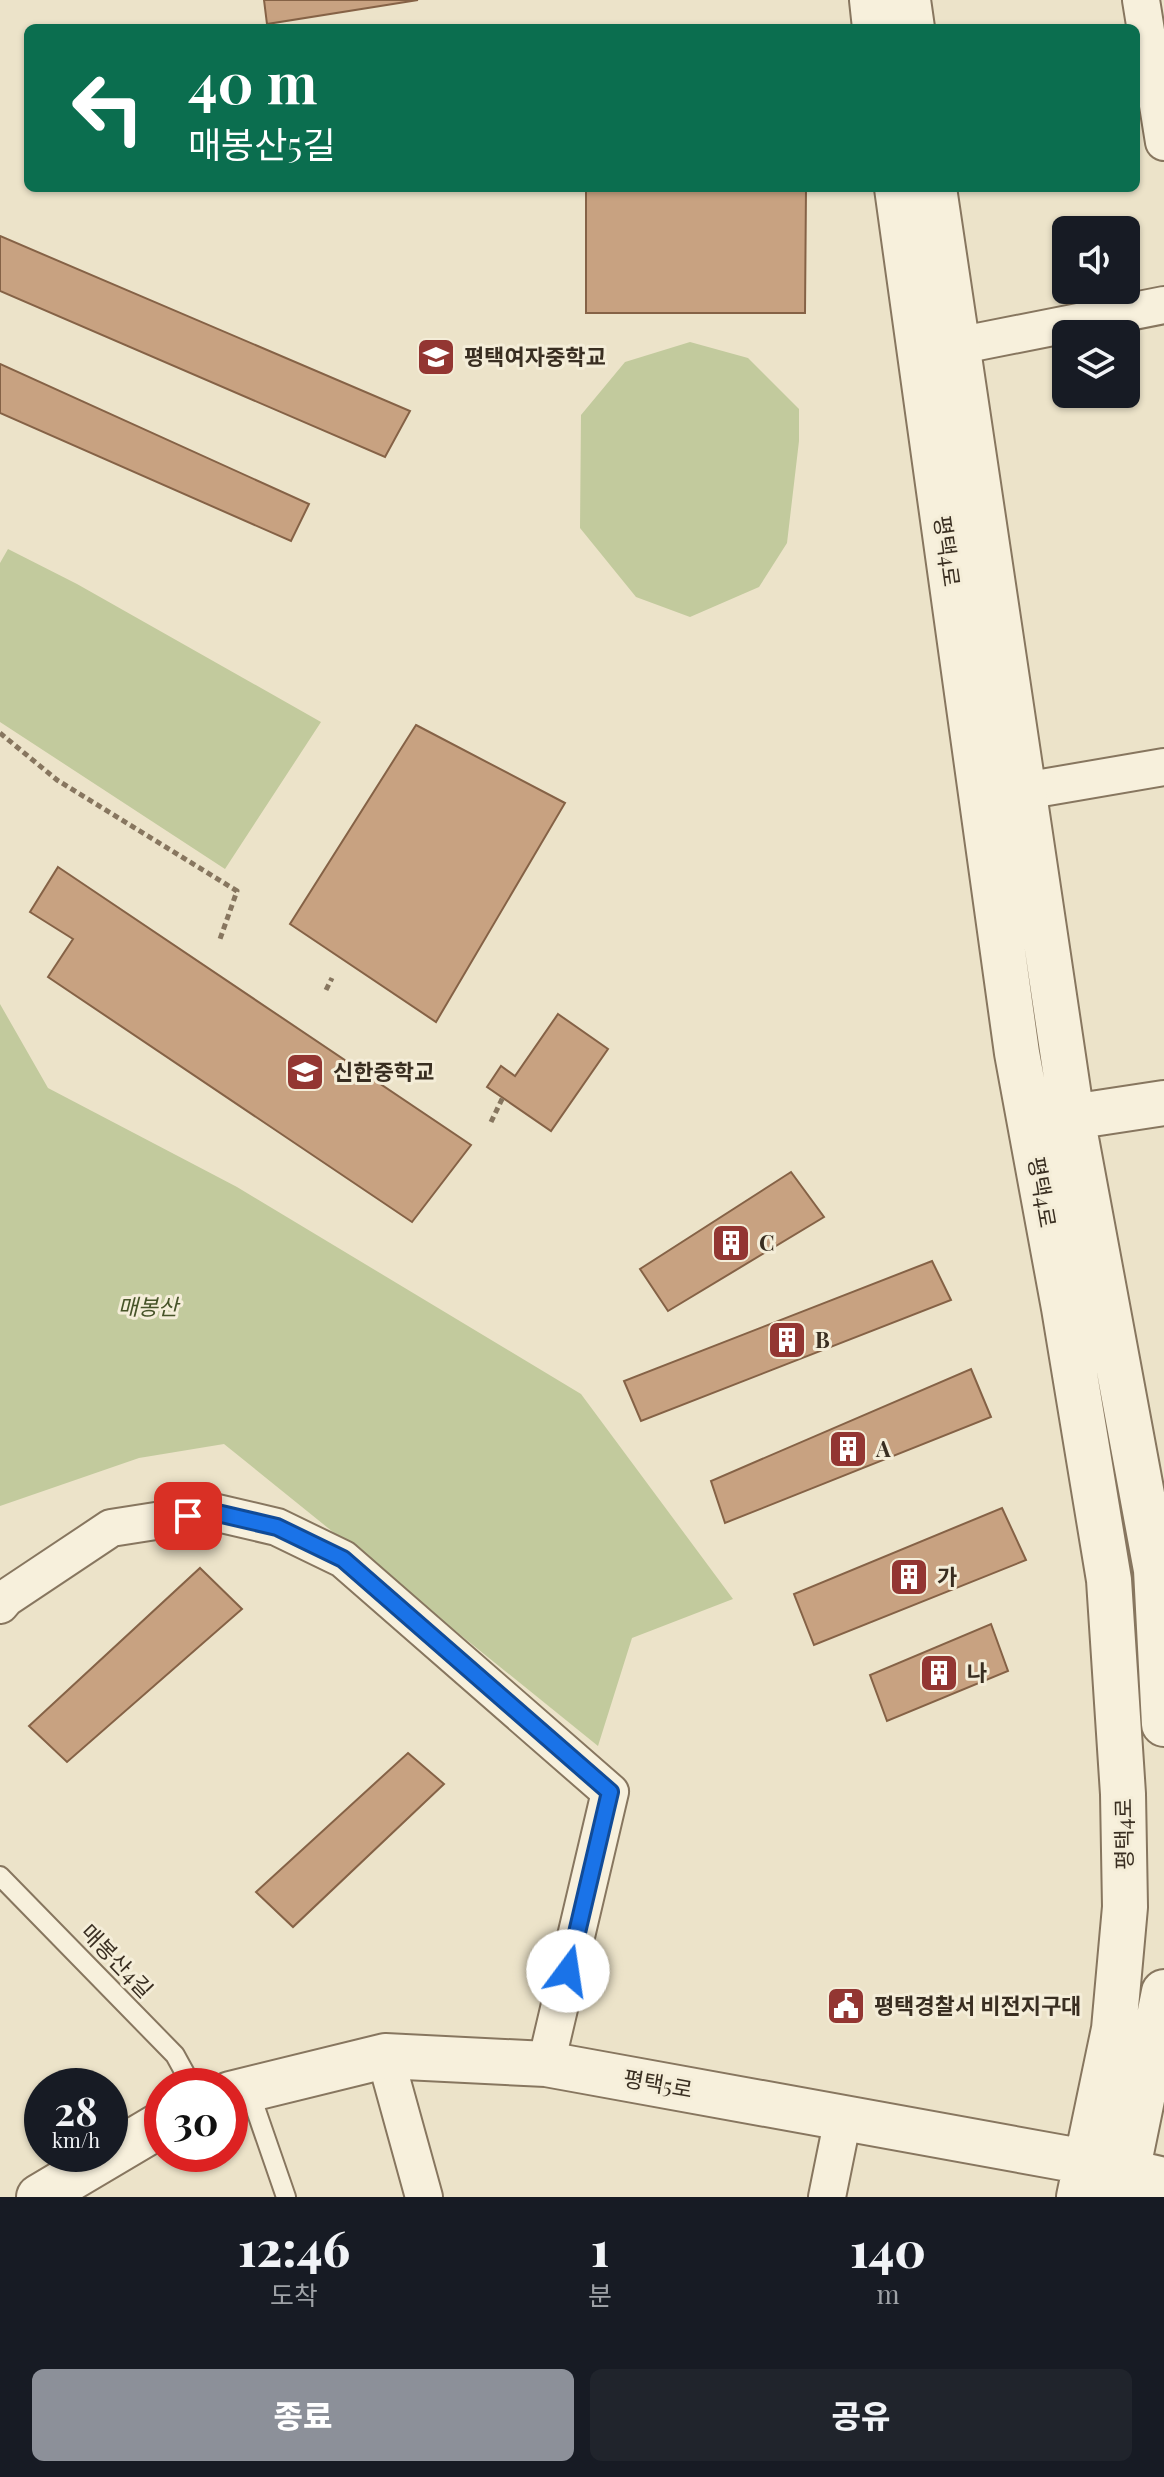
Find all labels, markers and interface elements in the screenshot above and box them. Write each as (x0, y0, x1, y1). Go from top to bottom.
text: 40 m (188, 44, 317, 119)
icon: left (56, 56, 160, 160)
text: 매봉산5길 (188, 119, 335, 167)
map controls (1052, 216, 1140, 408)
button: sound (1052, 216, 1140, 304)
button: layers (1052, 320, 1140, 408)
school or university icon: 평택여자중학교 (415, 336, 457, 378)
place label: 평택여자중학교 (464, 341, 606, 371)
street label: 평택4로 (928, 513, 968, 588)
school or university icon: 신한중학교 (284, 1051, 326, 1093)
place label: 신한중학교 (333, 1056, 434, 1086)
street label: 평택4로 (1022, 1154, 1064, 1230)
building icon: C (710, 1222, 752, 1264)
place label: C (759, 1227, 775, 1257)
park label: 매봉산 (118, 1291, 181, 1321)
building icon: B (766, 1319, 808, 1361)
place label: B (815, 1324, 830, 1354)
building icon: A (827, 1428, 869, 1470)
place label: A (875, 1433, 891, 1463)
pin (154, 1482, 222, 1550)
icon: arrive (166, 1494, 210, 1538)
building icon: 가 (888, 1556, 930, 1598)
place label: 가 (937, 1561, 957, 1591)
building icon: 나 (918, 1652, 960, 1694)
place label: 나 (967, 1657, 987, 1687)
street label: 평택4로 (1107, 1798, 1139, 1870)
street label: 매봉산4길 (75, 1917, 160, 2004)
position arrow (526, 1929, 610, 2013)
public building icon: 평택경찰서 비전지구대 (825, 1985, 867, 2027)
place label: 평택경찰서 비전지구대 (874, 1990, 1082, 2020)
street label: 평택5로 (621, 2062, 695, 2104)
speed limit sign: 30 (144, 2068, 248, 2172)
text: 28 (54, 2083, 98, 2136)
text: km/h (52, 2126, 100, 2153)
text: 12:46 (238, 2215, 350, 2279)
text: 1 (591, 2215, 609, 2279)
text: 140 (850, 2216, 926, 2280)
text: m (876, 2276, 900, 2311)
text: 도착 (270, 2277, 318, 2312)
text: 분 (588, 2277, 612, 2312)
button: 종료 (32, 2369, 574, 2461)
button: 공유 (590, 2369, 1132, 2461)

